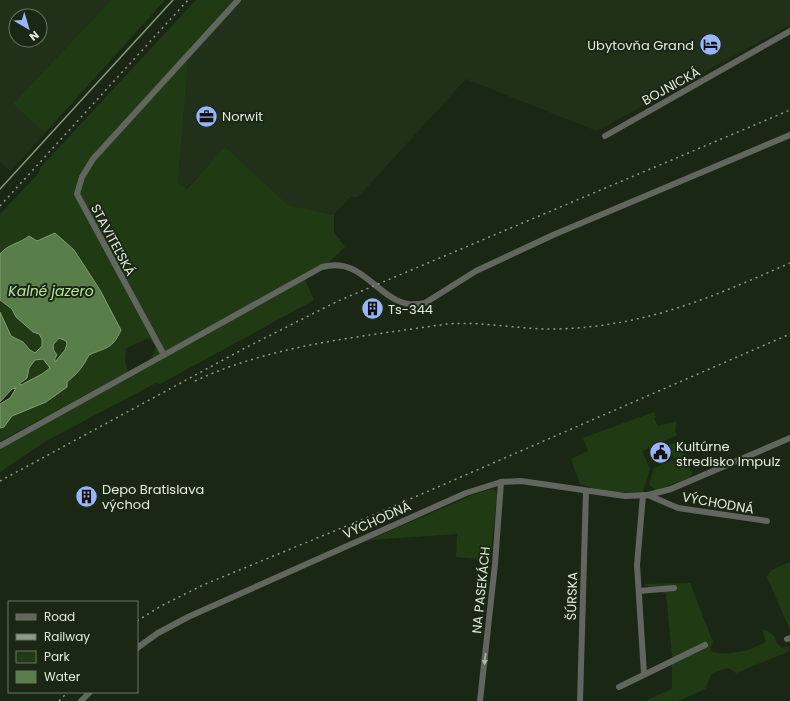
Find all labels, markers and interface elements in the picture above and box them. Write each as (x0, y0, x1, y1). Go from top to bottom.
north arrow (8, 8, 48, 48)
text: N (26, 27, 42, 45)
hotel icon: Ubytovňa Grand (697, 32, 723, 58)
place label: Ubytovňa Grand (587, 36, 694, 55)
street label: BOJNICKÁ (638, 62, 704, 110)
office icon: Norwit (194, 103, 220, 129)
place label: Norwit (222, 107, 263, 126)
street label: STAVITEĽSKÁ (86, 201, 140, 280)
water label: Kalné jazero (8, 281, 94, 301)
building icon: Ts-344 (359, 296, 385, 322)
place label: Ts-344 (388, 300, 433, 319)
place label: Kultúrne stredisko Impulz (676, 437, 781, 471)
public building icon: Kultúrne stredisko Impulz (648, 440, 674, 466)
place label: Depo Bratislava východ (102, 480, 204, 514)
building icon: Depo Bratislava východ (73, 483, 99, 509)
street label: VÝCHODNÁ (681, 487, 756, 519)
street label: VÝCHODNÁ (340, 496, 414, 543)
street label: NA PASEKÁCH (467, 545, 495, 635)
street label: ŠÚRSKA (562, 571, 582, 621)
legend (8, 601, 138, 693)
text: Road (44, 608, 75, 625)
text: Railway (44, 628, 90, 645)
text: Park (44, 648, 71, 665)
one-way arrow (482, 653, 488, 665)
text: Water (44, 668, 81, 685)

